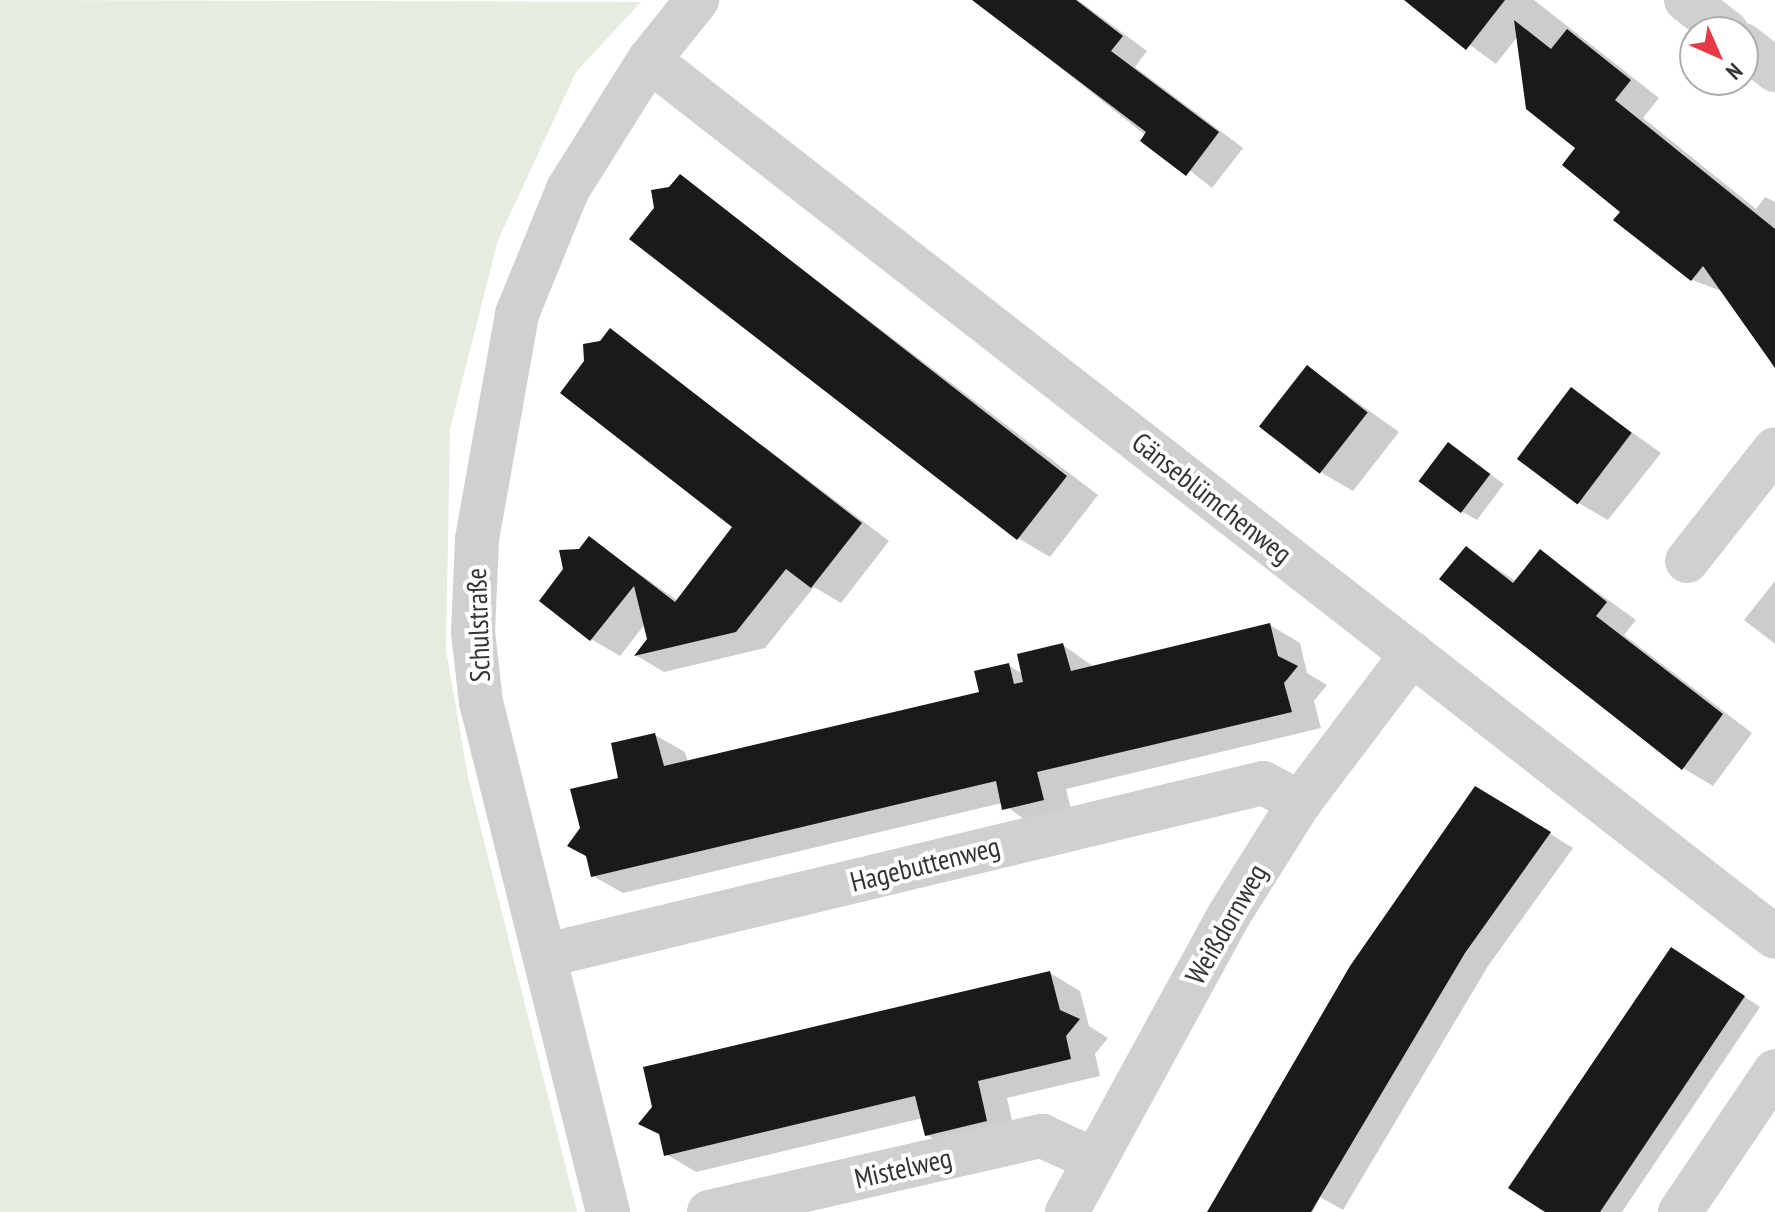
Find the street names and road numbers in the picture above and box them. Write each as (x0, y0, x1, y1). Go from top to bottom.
street label: Gänseblümchenweg (1126, 425, 1298, 571)
street label: Schulstraße (459, 567, 497, 683)
street label: Hagebuttenweg (847, 829, 1003, 899)
street label: Weißdornweg (1178, 858, 1274, 990)
street label: Mistelweg (851, 1141, 955, 1195)

